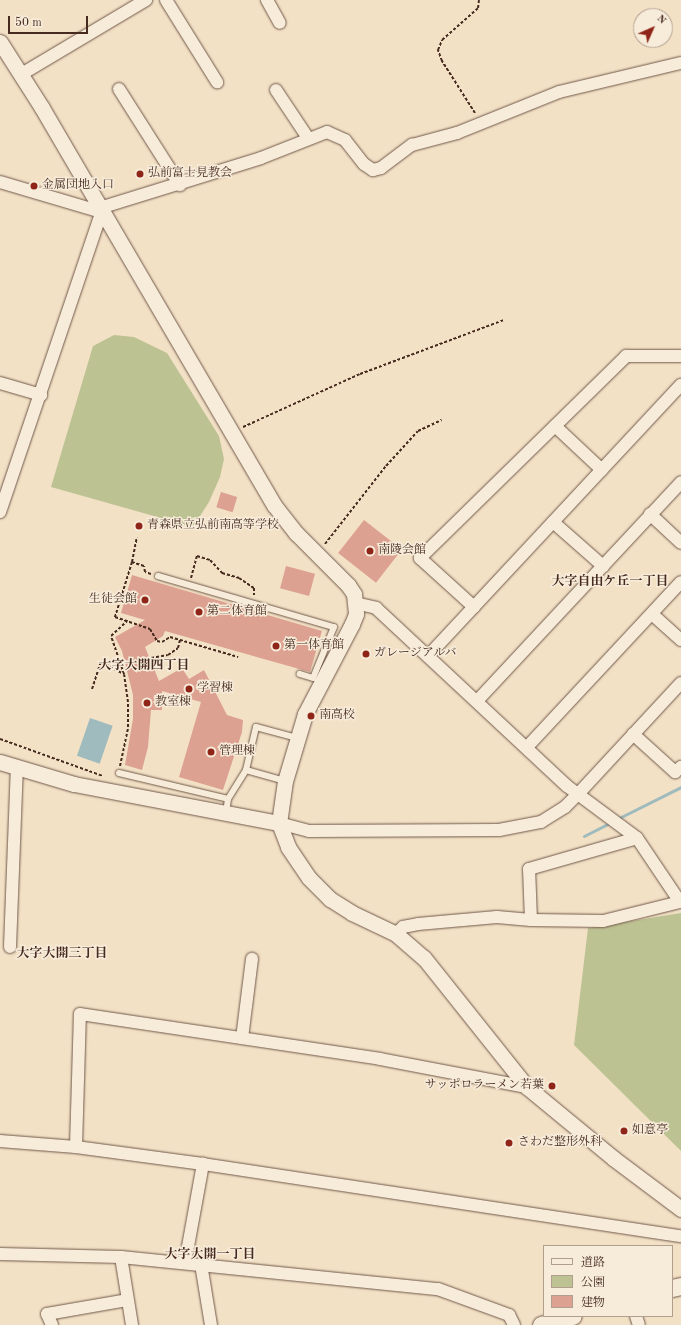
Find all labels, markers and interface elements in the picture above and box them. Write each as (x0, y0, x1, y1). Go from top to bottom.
scale bar (10, 8, 90, 34)
north arrow (633, 8, 673, 48)
text: N (654, 13, 668, 27)
text: 50 m (15, 17, 42, 29)
place label: 弘前富士見教会 (148, 167, 232, 181)
marker: 弘前富士見教会 (135, 169, 145, 179)
place label: 金属団地入口 (42, 179, 114, 193)
marker: 金属団地入口 (29, 181, 39, 191)
place label: 青森県立弘前南高等学校 (147, 519, 279, 533)
marker: 青森県立弘前南高等学校 (134, 521, 144, 531)
place label: 南陵会館 (378, 544, 426, 558)
marker: 南陵会館 (365, 546, 375, 556)
district label: 大字自由ケ丘一丁目 (552, 574, 668, 590)
place label: 生徒会館 (89, 593, 137, 607)
marker: 生徒会館 (140, 595, 150, 605)
place label: 第二体育館 (207, 605, 267, 619)
marker: 第二体育館 (194, 607, 204, 617)
place label: 第一体育館 (284, 639, 344, 653)
marker: 第一体育館 (271, 641, 281, 651)
place label: ガレージアルバ (374, 647, 458, 661)
marker: ガレージアルバ (361, 649, 371, 659)
district label: 大字大開四丁目 (99, 658, 189, 674)
place label: 学習棟 (197, 682, 233, 696)
marker: 学習棟 (184, 684, 194, 694)
place label: 教室棟 (155, 696, 191, 710)
marker: 教室棟 (142, 698, 152, 708)
place label: 南高校 (319, 709, 355, 723)
marker: 南高校 (306, 711, 316, 721)
place label: 管理棟 (219, 745, 255, 759)
marker: 管理棟 (206, 747, 216, 757)
district label: 大字大開三丁目 (17, 946, 107, 962)
place label: サッポロラーメン若葉 (424, 1079, 544, 1093)
marker: サッポロラーメン若葉 (547, 1081, 557, 1091)
place label: 如意亭 (632, 1124, 668, 1138)
marker: 如意亭 (619, 1126, 629, 1136)
place label: さわだ整形外科 (518, 1136, 602, 1150)
marker: さわだ整形外科 (503, 1137, 515, 1149)
legend (543, 1245, 673, 1317)
district label: 大字大開一丁目 (165, 1247, 255, 1263)
text: 道路 (581, 1257, 605, 1269)
text: 公園 (581, 1277, 605, 1289)
text: 建物 (581, 1297, 605, 1309)

